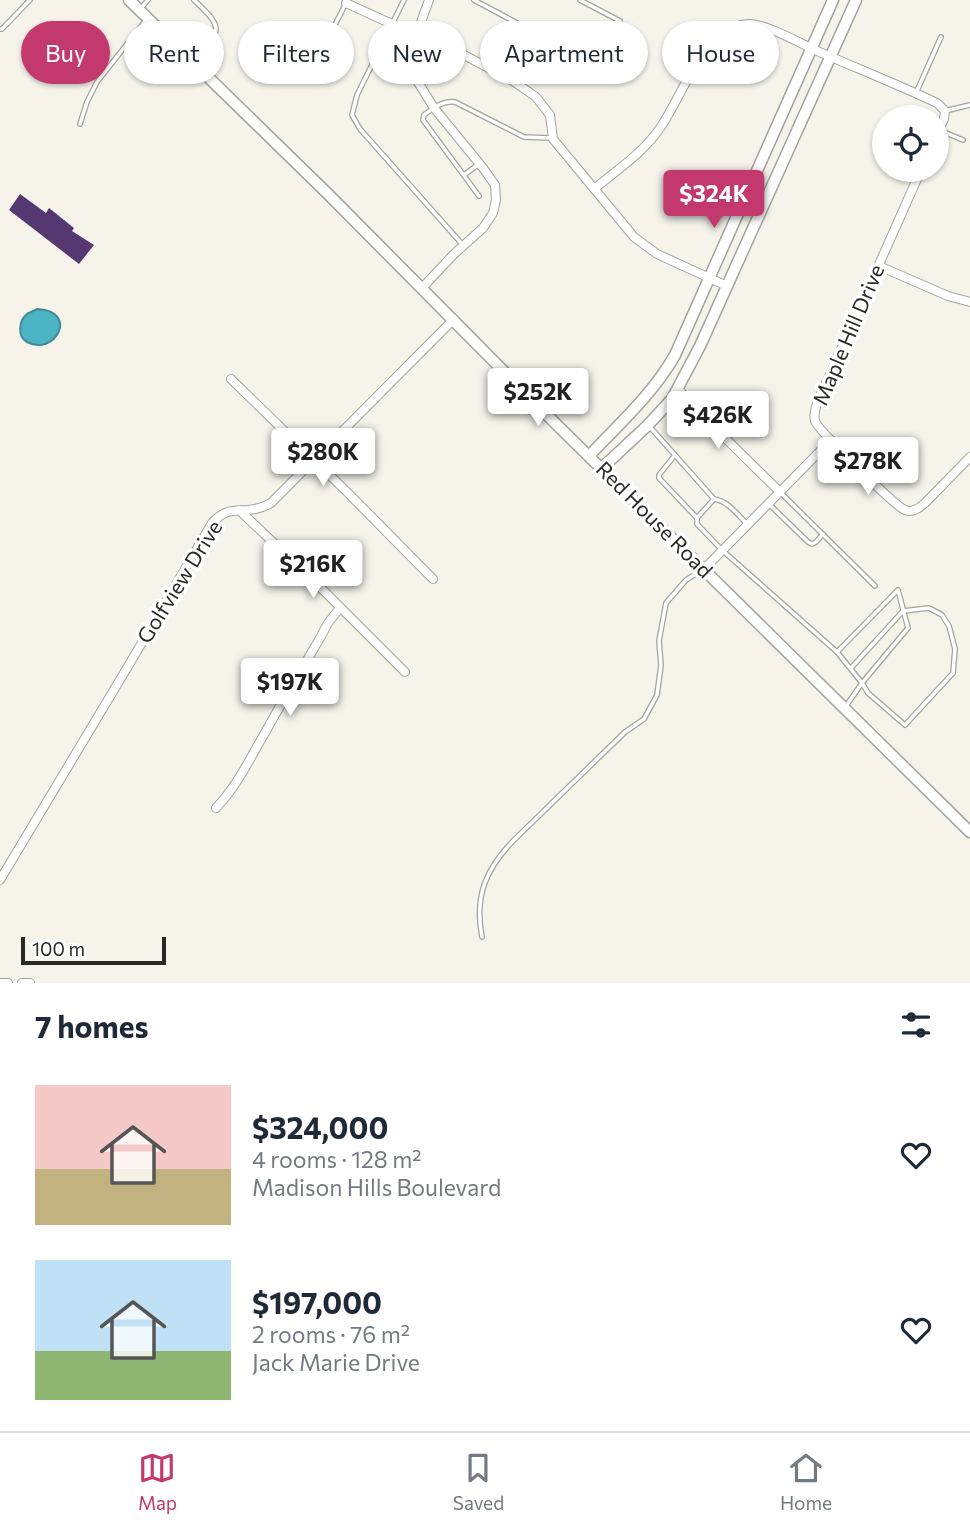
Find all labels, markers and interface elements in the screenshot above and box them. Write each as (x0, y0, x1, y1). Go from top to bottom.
chip: Buy (21, 21, 110, 84)
chip: Rent (124, 21, 224, 84)
chip: Filters (238, 21, 354, 84)
chip: New (368, 21, 466, 84)
chip: Apartment (480, 21, 648, 84)
chip: House (662, 21, 779, 84)
map controls (872, 105, 949, 182)
button: locate (872, 105, 949, 182)
pin: $324K (665, 170, 763, 230)
text: $324K (679, 179, 749, 207)
street label: Maple Hill Drive (807, 260, 888, 408)
pin: $252K (489, 368, 587, 428)
text: $252K (504, 377, 572, 405)
pin: $426K (669, 392, 767, 451)
text: $426K (683, 400, 753, 428)
pin: $280K (274, 428, 372, 488)
text: $280K (287, 437, 359, 465)
pin: $278K (819, 438, 917, 497)
text: $278K (834, 446, 902, 474)
street label: Red House Road (592, 456, 718, 582)
street label: Golfview Drive (131, 515, 226, 647)
pin: $216K (264, 540, 362, 600)
text: $216K (280, 549, 346, 577)
pin: $197K (241, 658, 339, 718)
text: $197K (257, 667, 323, 695)
scale bar (21, 934, 166, 966)
text: 100 m (32, 937, 85, 960)
icon: filters (897, 1006, 935, 1044)
text: 7 homes (35, 1007, 148, 1044)
text: $324,000 (252, 1108, 388, 1145)
icon: home (91, 1113, 175, 1197)
icon: heart (897, 1136, 935, 1174)
text: 4 rooms · 128 m² (252, 1145, 421, 1173)
text: Madison Hills Boulevard (252, 1173, 501, 1201)
text: $197,000 (252, 1283, 382, 1320)
icon: home (91, 1288, 175, 1372)
icon: heart (897, 1311, 935, 1349)
text: 2 rooms · 76 m² (252, 1320, 410, 1348)
text: Jack Marie Drive (252, 1348, 420, 1376)
tab: Map (138, 1449, 177, 1514)
tab: Saved (453, 1449, 504, 1514)
tab: Home (780, 1449, 832, 1514)

